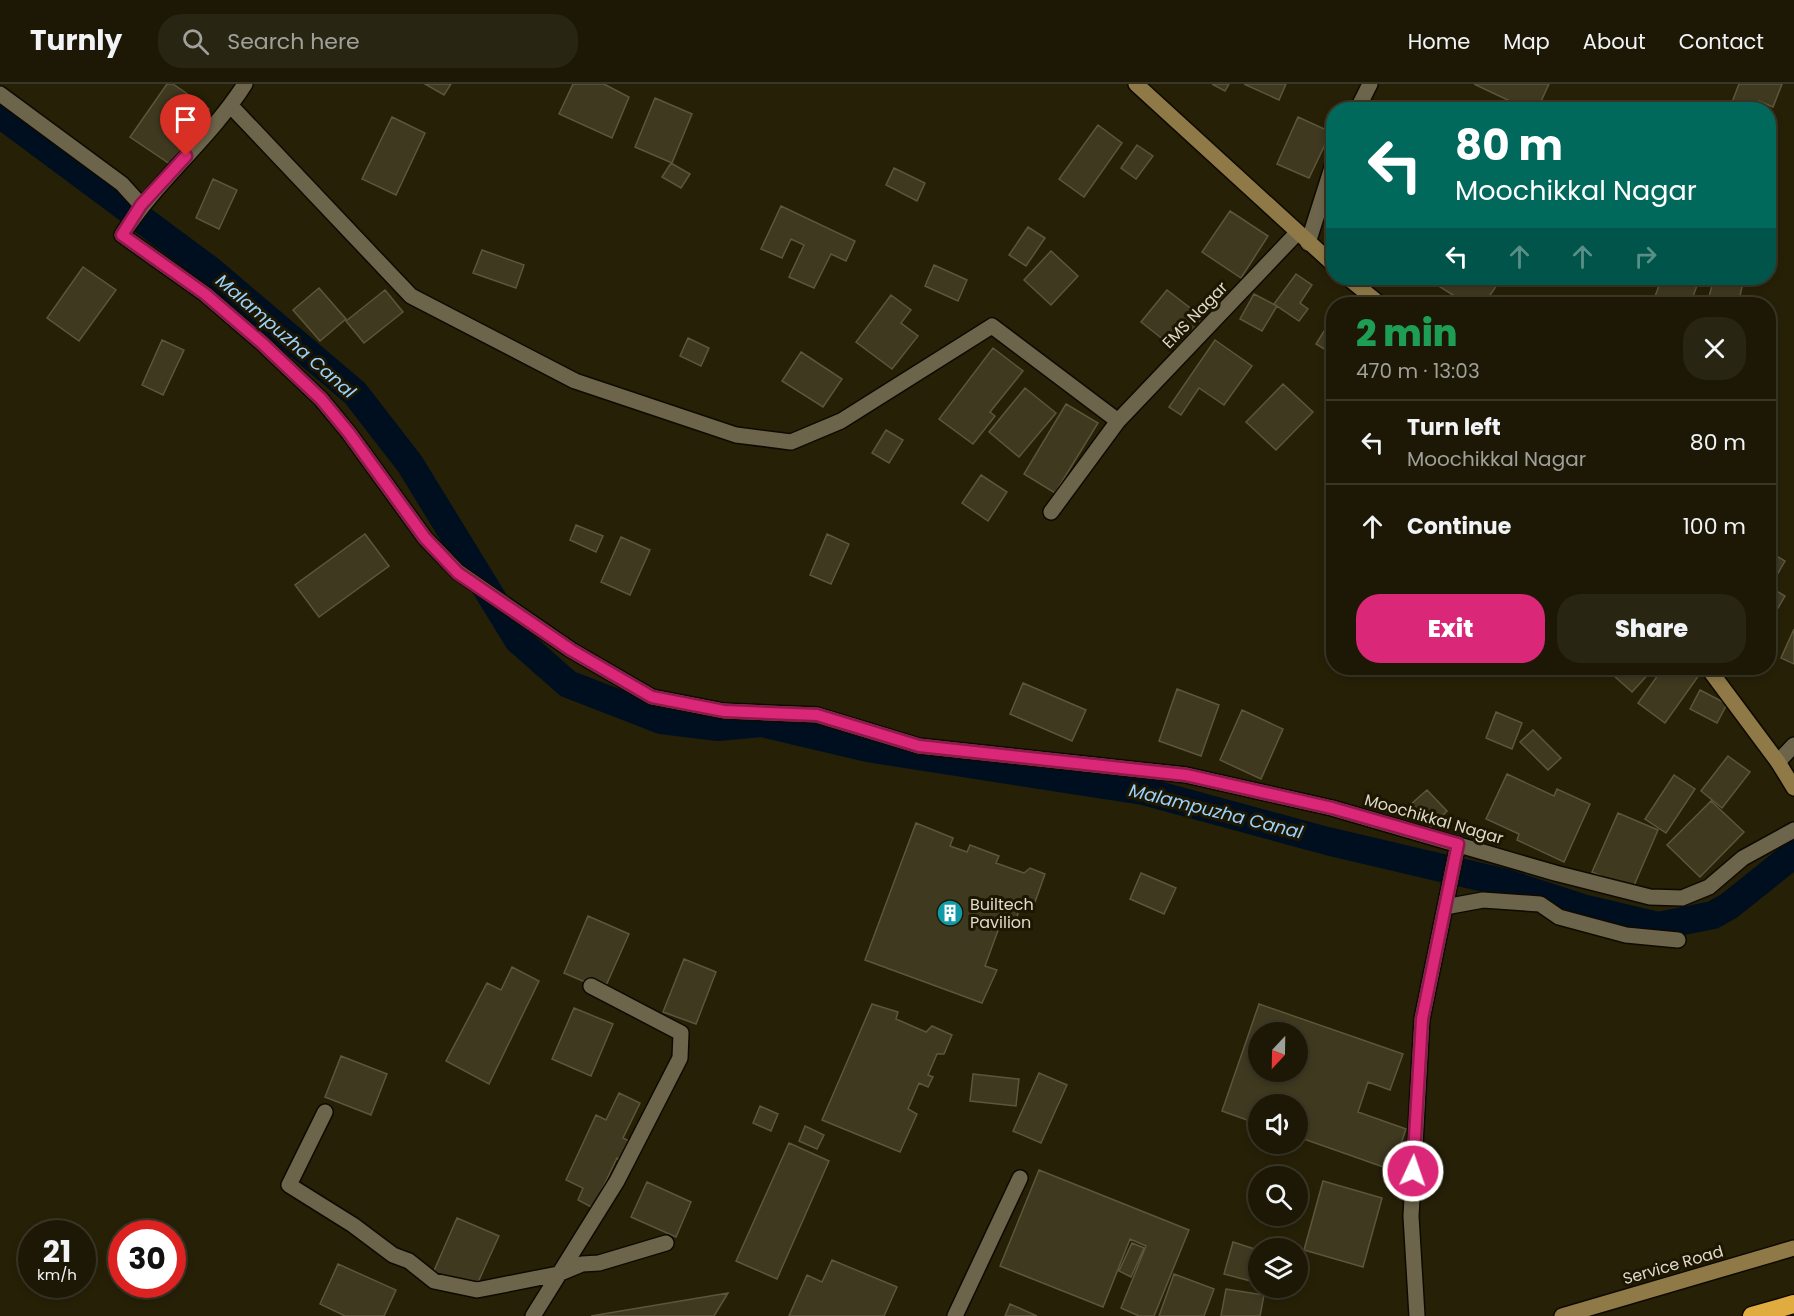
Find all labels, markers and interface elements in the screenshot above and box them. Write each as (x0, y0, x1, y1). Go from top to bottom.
search box (158, 14, 578, 68)
text: Turnly (30, 21, 122, 60)
icon: search (179, 25, 212, 58)
text: Search here (227, 26, 360, 57)
text: Home (1408, 27, 1470, 56)
text: Map (1503, 27, 1550, 56)
text: About (1583, 27, 1646, 56)
text: Contact (1679, 27, 1764, 56)
pin (160, 94, 211, 156)
icon: arrive (169, 103, 202, 136)
text: 80 m (1455, 116, 1563, 175)
icon: left (1356, 126, 1434, 204)
text: Moochikkal Nagar (1455, 172, 1697, 209)
icon: left (1440, 240, 1473, 273)
icon: ahead (1503, 240, 1536, 273)
icon: ahead (1566, 240, 1599, 273)
icon: right (1629, 240, 1662, 273)
water label: Malampuzha Canal (211, 268, 362, 404)
street label: EMS Nagar (1157, 276, 1233, 354)
text: 2 min (1356, 308, 1458, 359)
button: close (1683, 317, 1746, 380)
text: 470 m · 13:03 (1356, 357, 1480, 385)
text: Turn left (1407, 412, 1501, 443)
icon: left (1356, 426, 1389, 459)
text: 80 m (1690, 427, 1746, 458)
text: Moochikkal Nagar (1407, 445, 1586, 473)
icon: ahead (1356, 510, 1389, 543)
text: Continue (1407, 511, 1511, 542)
text: 100 m (1683, 511, 1746, 542)
button: Exit (1356, 594, 1545, 663)
button: Share (1557, 594, 1746, 663)
water label: Malampuzha Canal (1127, 777, 1306, 845)
street label: Moochikkal Nagar (1362, 788, 1506, 850)
place label: Builtech Pavilion (970, 893, 1034, 934)
building icon: Builtech Pavilion (935, 898, 965, 928)
north arrow (1248, 1022, 1308, 1082)
map controls (1248, 1022, 1308, 1298)
button: sound (1248, 1094, 1308, 1154)
position arrow (1381, 1139, 1445, 1203)
button: search (1248, 1166, 1308, 1226)
speed limit sign: 30 (108, 1220, 186, 1298)
text: 21 (43, 1230, 71, 1273)
button: layers (1248, 1238, 1308, 1298)
street label: Service Road (1620, 1240, 1726, 1290)
text: km/h (37, 1264, 77, 1285)

